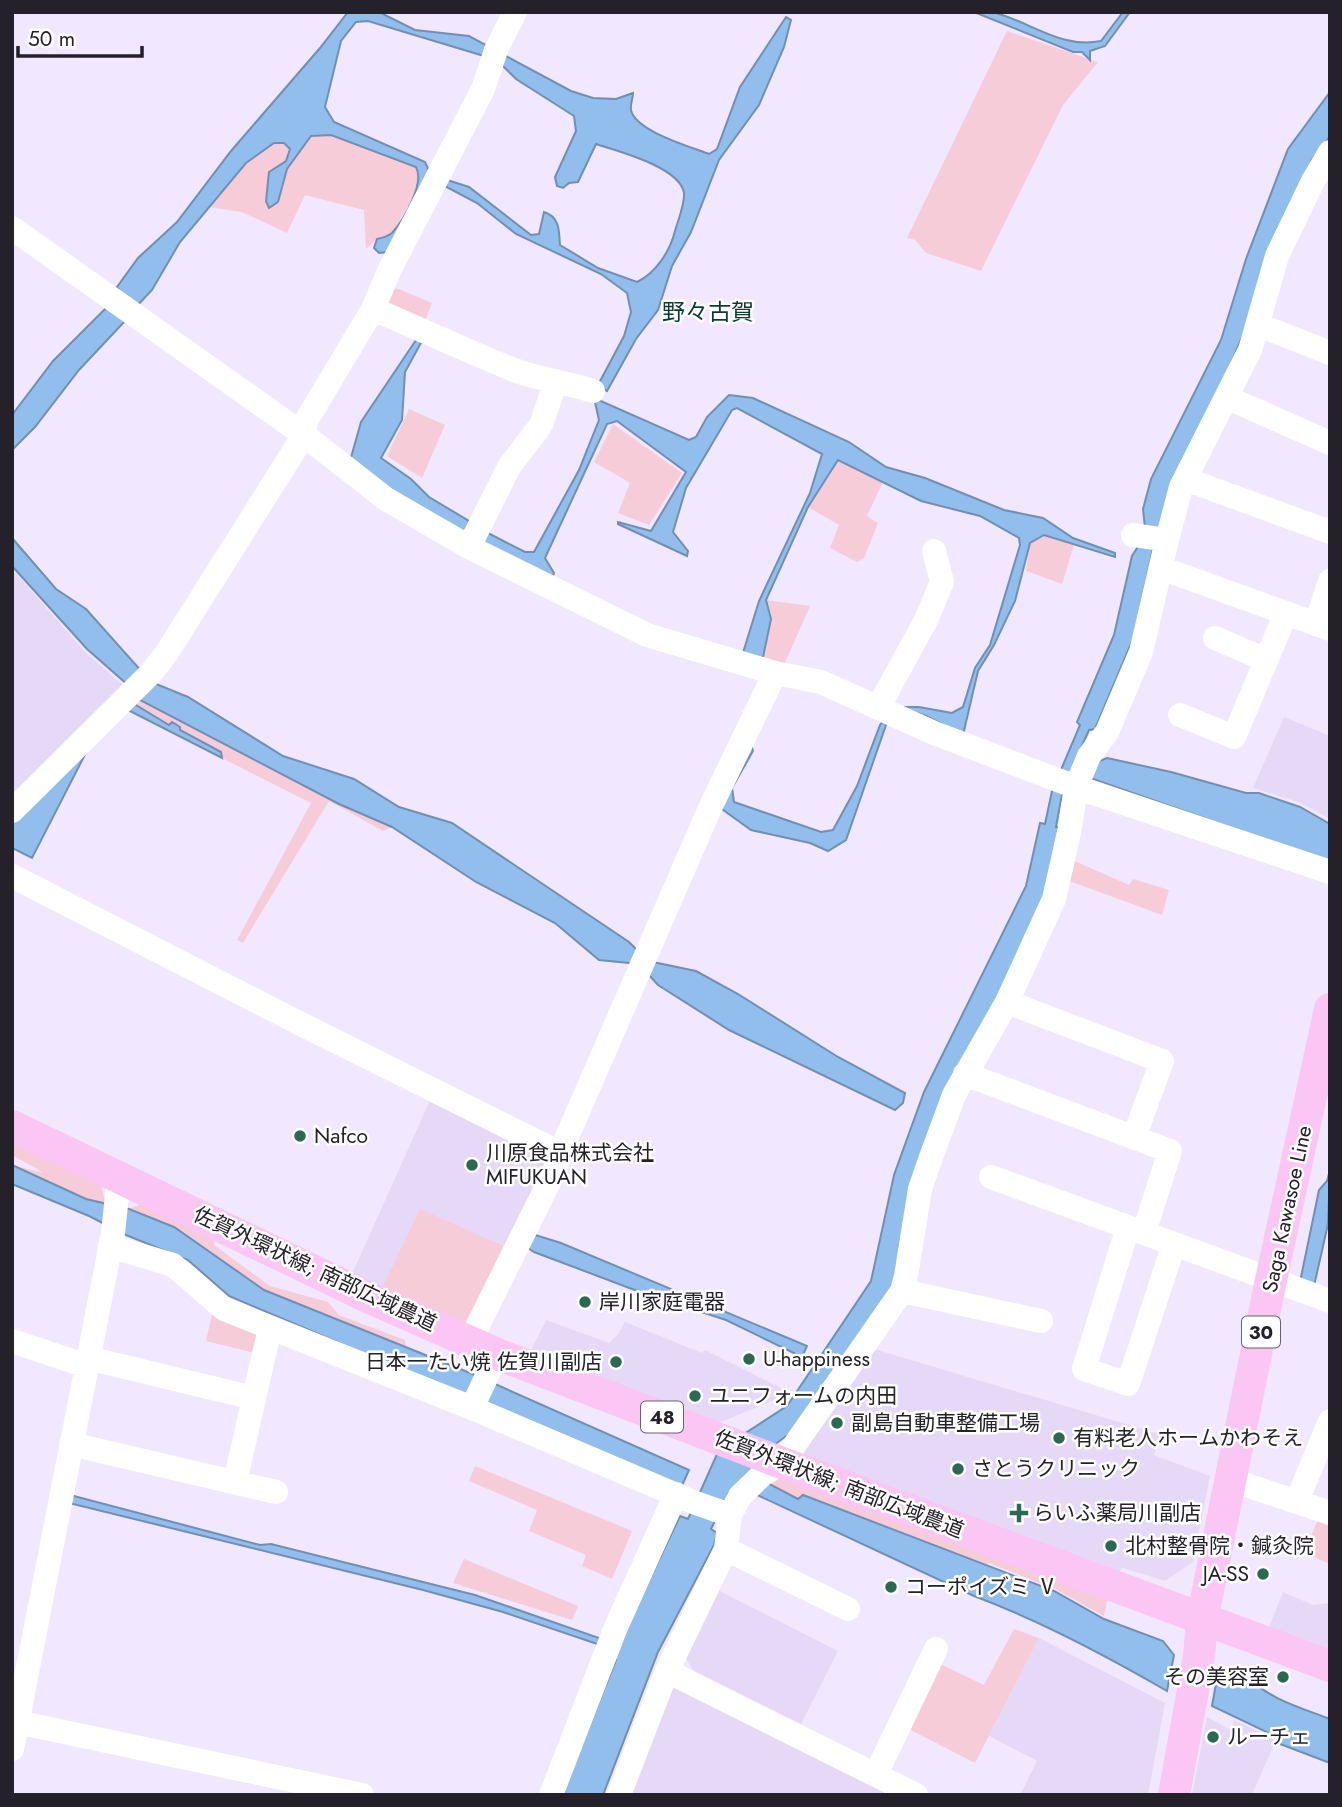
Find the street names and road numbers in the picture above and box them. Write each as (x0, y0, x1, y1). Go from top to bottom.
street label: Saga Kawasoe Line (1255, 1123, 1319, 1295)
street label: 佐賀外環状線; 南部広域農道 (188, 1199, 442, 1339)
road number: 30 (1242, 1316, 1280, 1348)
road number: 48 (641, 1401, 683, 1432)
street label: 佐賀外環状線; 南部広域農道 (710, 1422, 968, 1546)

